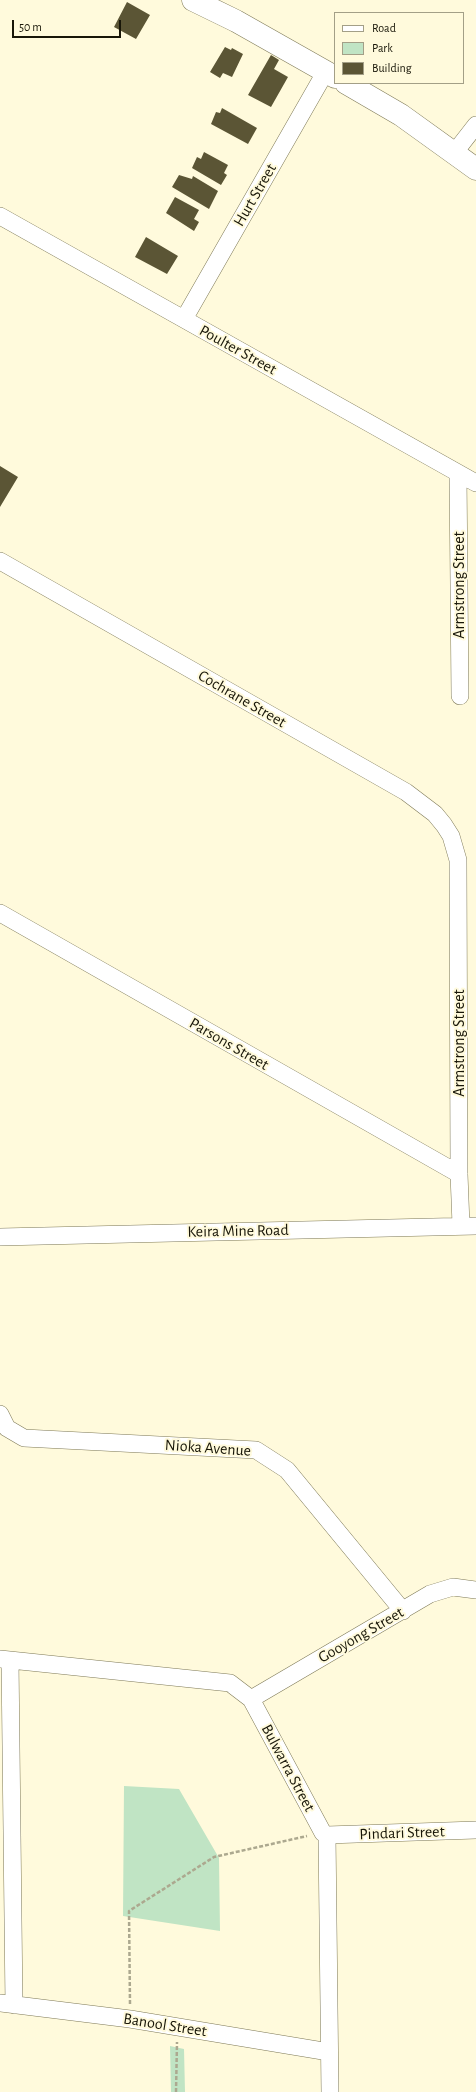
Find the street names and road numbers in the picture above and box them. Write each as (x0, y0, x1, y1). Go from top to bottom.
street label: Hurt Street (229, 160, 281, 230)
street label: Poulter Street (196, 321, 280, 379)
street label: Armstrong Street (449, 531, 469, 639)
street label: Cochrane Street (195, 666, 289, 732)
street label: Armstrong Street (449, 989, 469, 1097)
street label: Parsons Street (186, 1014, 272, 1074)
street label: Keira Mine Road (187, 1221, 289, 1241)
street label: Nioka Avenue (164, 1435, 252, 1461)
street label: Gooyong Street (315, 1603, 407, 1667)
street label: Bulwarra Street (257, 1721, 319, 1815)
street label: Pindari Street (359, 1822, 445, 1844)
street label: Banool Street (122, 2009, 208, 2041)

